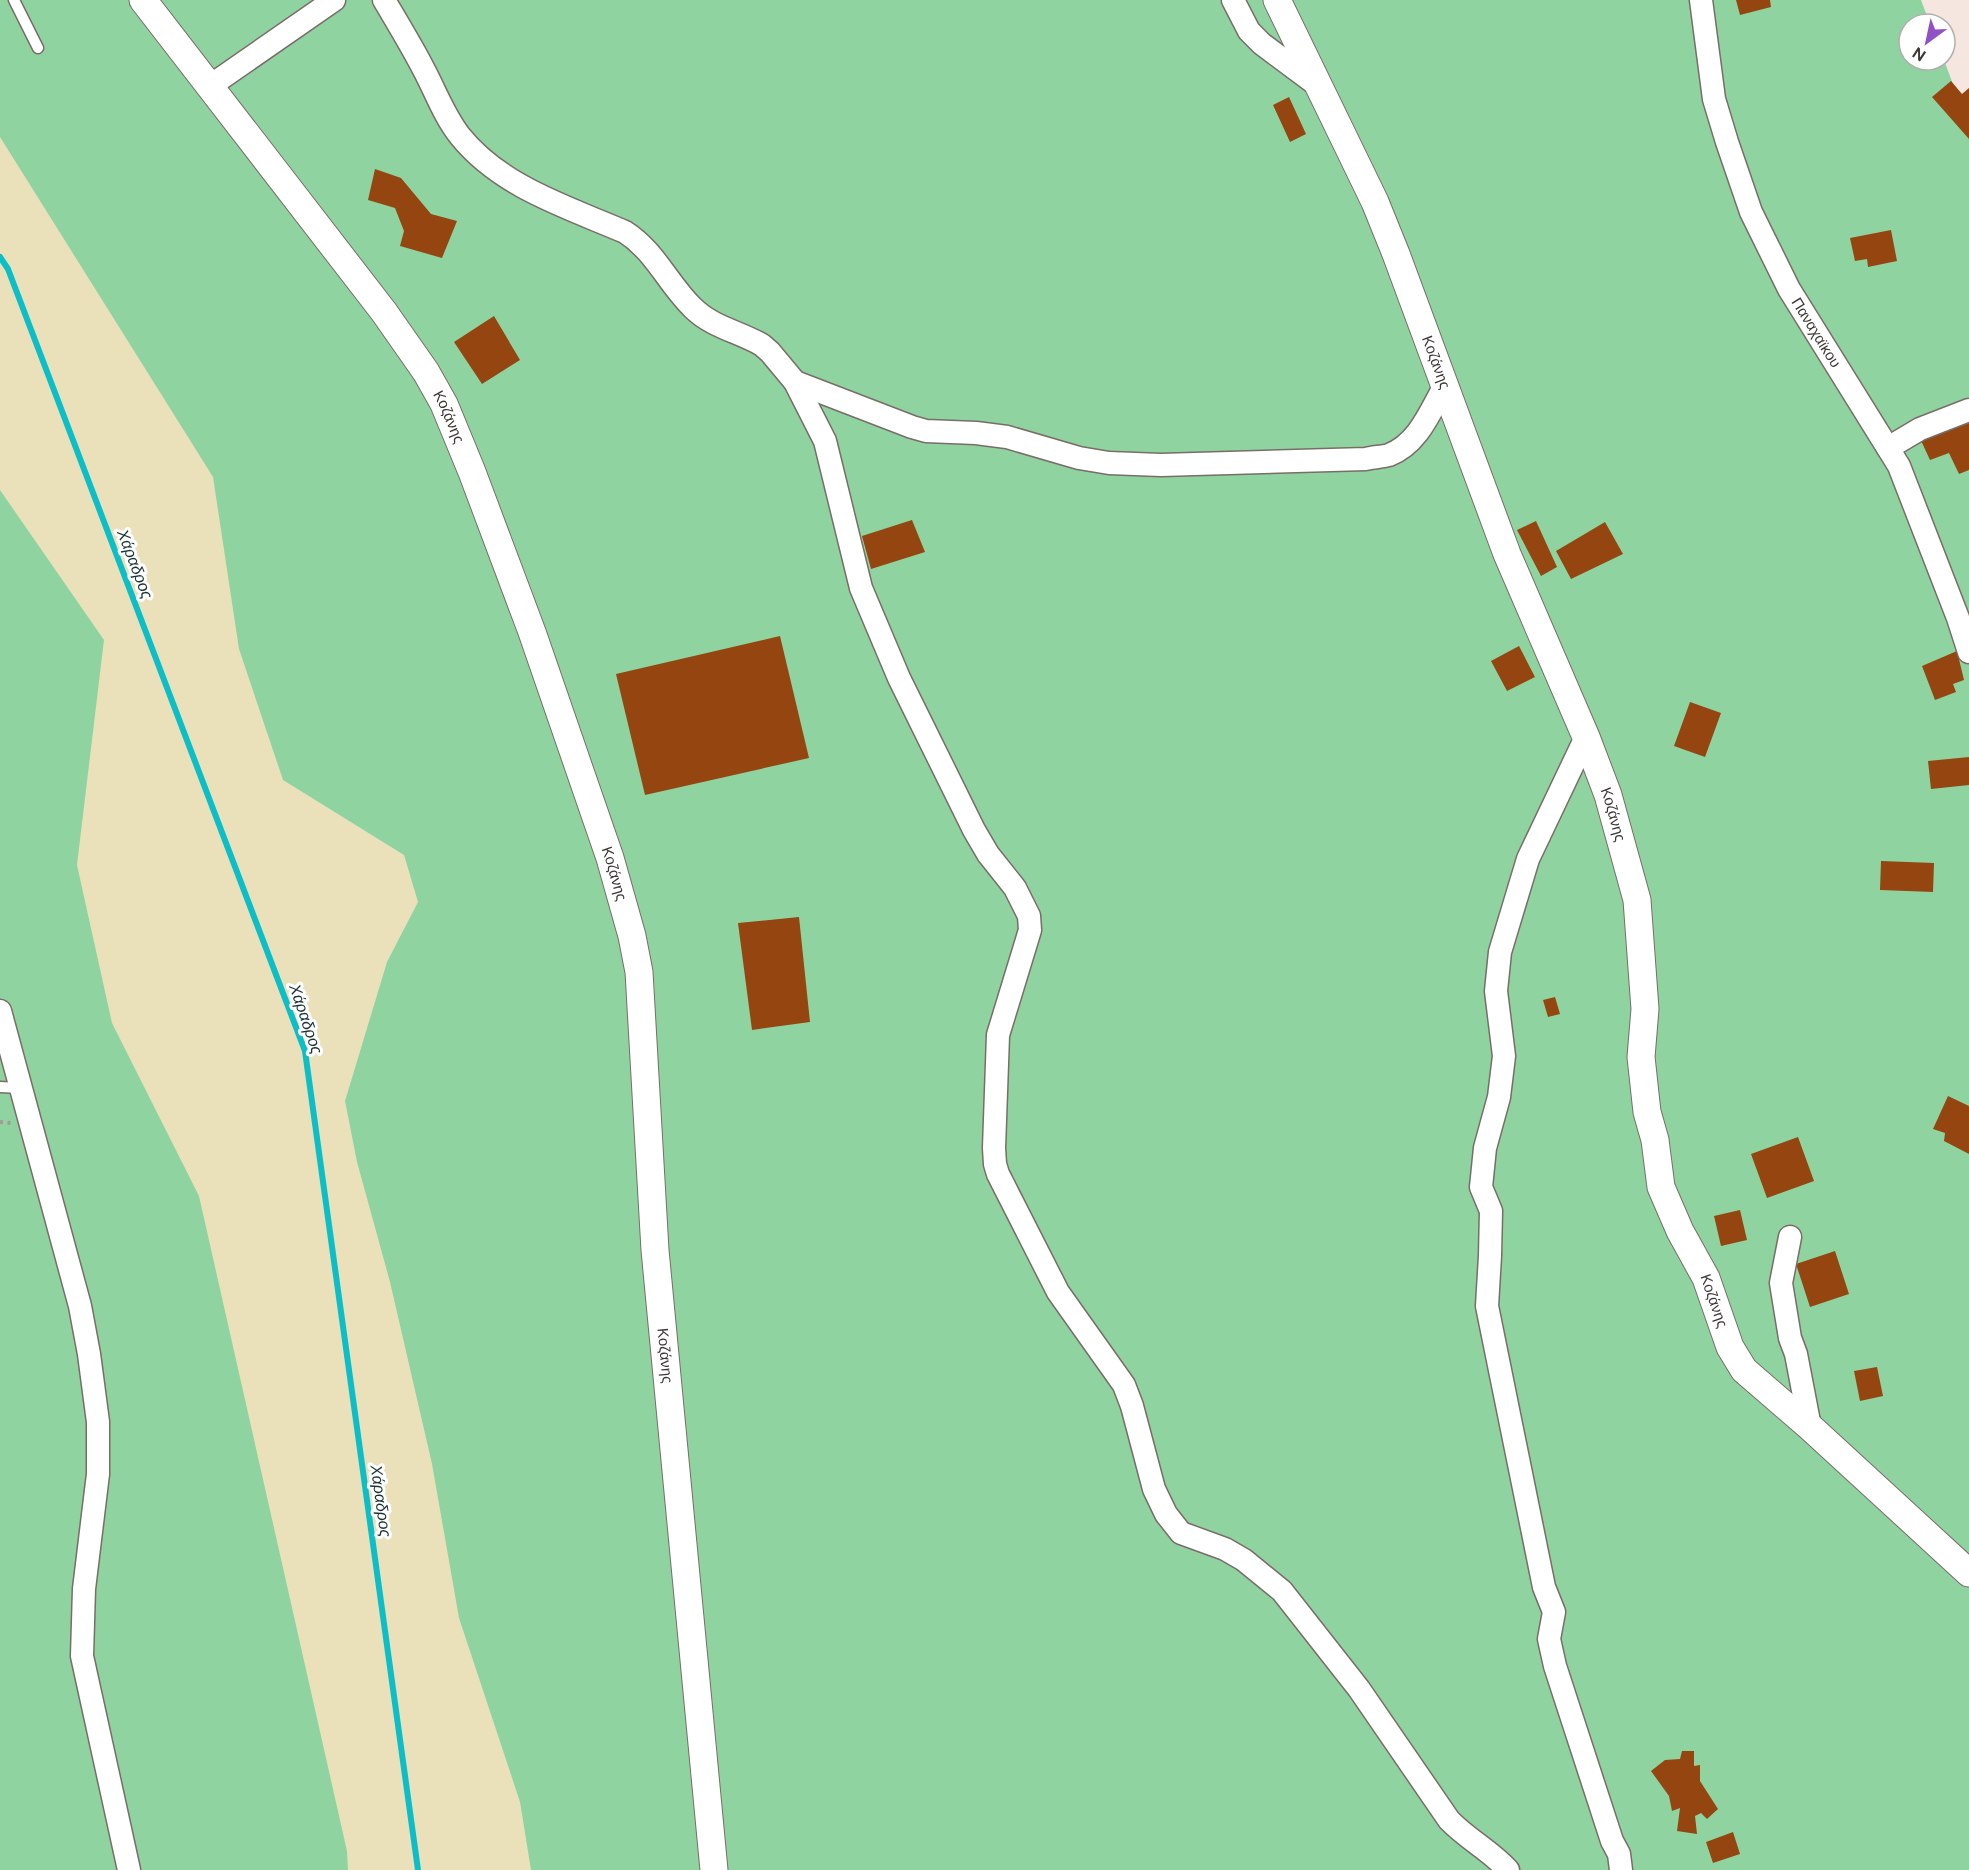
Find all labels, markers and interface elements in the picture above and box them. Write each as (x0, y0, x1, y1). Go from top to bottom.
north arrow (1897, 12, 1957, 72)
text: N (1908, 42, 1930, 66)
street label: Παναχαϊκου (1787, 294, 1845, 371)
street label: Κοζάνης (1417, 333, 1455, 392)
street label: Κοζάνης (428, 387, 469, 446)
water label: Χάραδρος (112, 525, 158, 602)
street label: Κοζάνης (1596, 784, 1630, 844)
street label: Κοζάνης (597, 844, 632, 903)
water label: Χάραδρος (284, 980, 328, 1057)
street label: Κοζάνης (1695, 1271, 1733, 1330)
street label: Κοζάνης (652, 1327, 678, 1384)
water label: Χάραδρος (365, 1462, 396, 1539)

